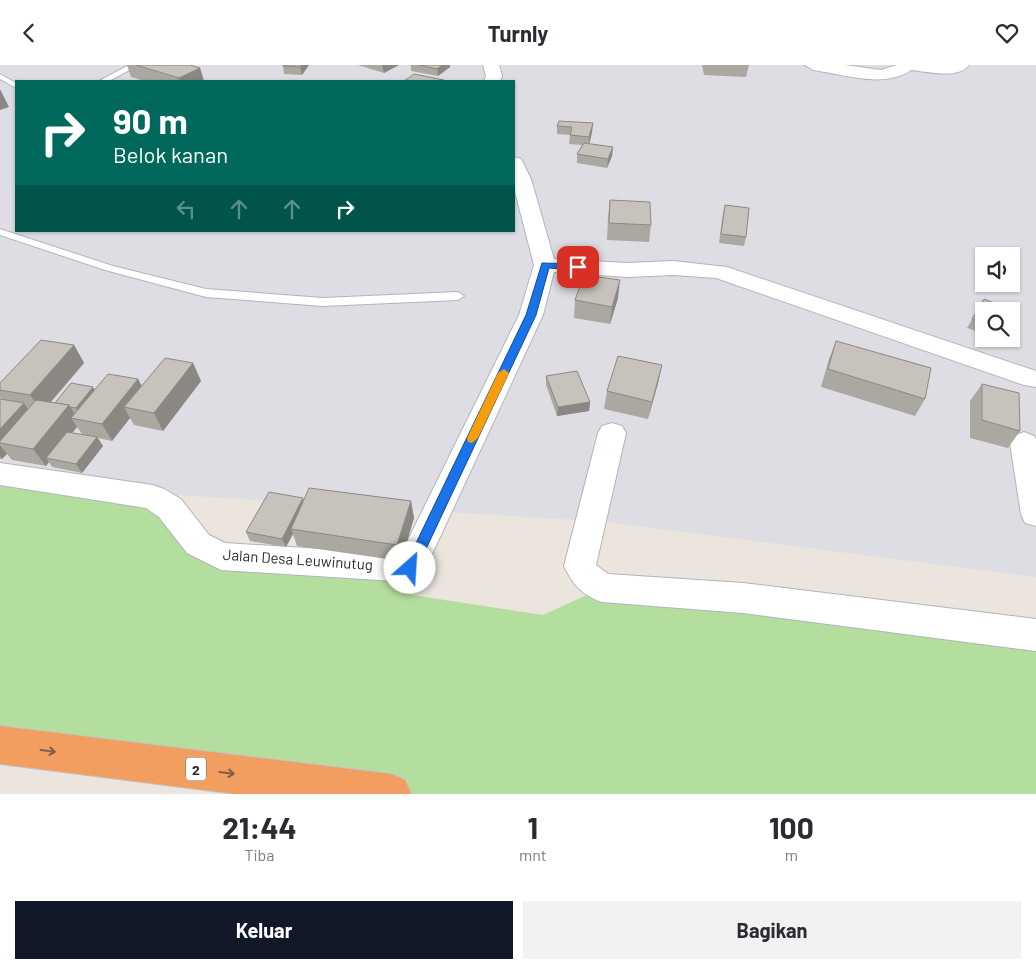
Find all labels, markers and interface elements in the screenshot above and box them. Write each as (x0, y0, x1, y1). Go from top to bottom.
icon: back (15, 19, 43, 47)
icon: heart (993, 19, 1021, 47)
text: Turnly (488, 20, 548, 46)
text: 90 m (113, 99, 188, 141)
icon: right (30, 100, 95, 165)
text: Belok kanan (113, 141, 228, 167)
icon: left (172, 195, 200, 223)
icon: ahead (225, 195, 253, 223)
icon: ahead (278, 195, 306, 223)
icon: right (331, 195, 359, 223)
pin (557, 246, 599, 288)
map controls (975, 247, 1020, 347)
button: sound (975, 247, 1020, 292)
icon: arrive (564, 253, 592, 281)
button: search (975, 302, 1020, 347)
position arrow (383, 541, 435, 593)
street label: Jalan Desa Leuwinutug (222, 545, 374, 573)
one-way arrow (40, 746, 56, 756)
road number: 2 (186, 757, 206, 781)
one-way arrow (219, 768, 235, 778)
text: 21:44 (222, 809, 297, 845)
text: 1 (528, 809, 538, 845)
text: 100 (769, 809, 814, 845)
text: Tiba (245, 845, 274, 864)
text: mnt (519, 845, 547, 864)
text: m (785, 845, 798, 864)
button: Keluar (15, 901, 513, 959)
button: Bagikan (523, 901, 1021, 959)

